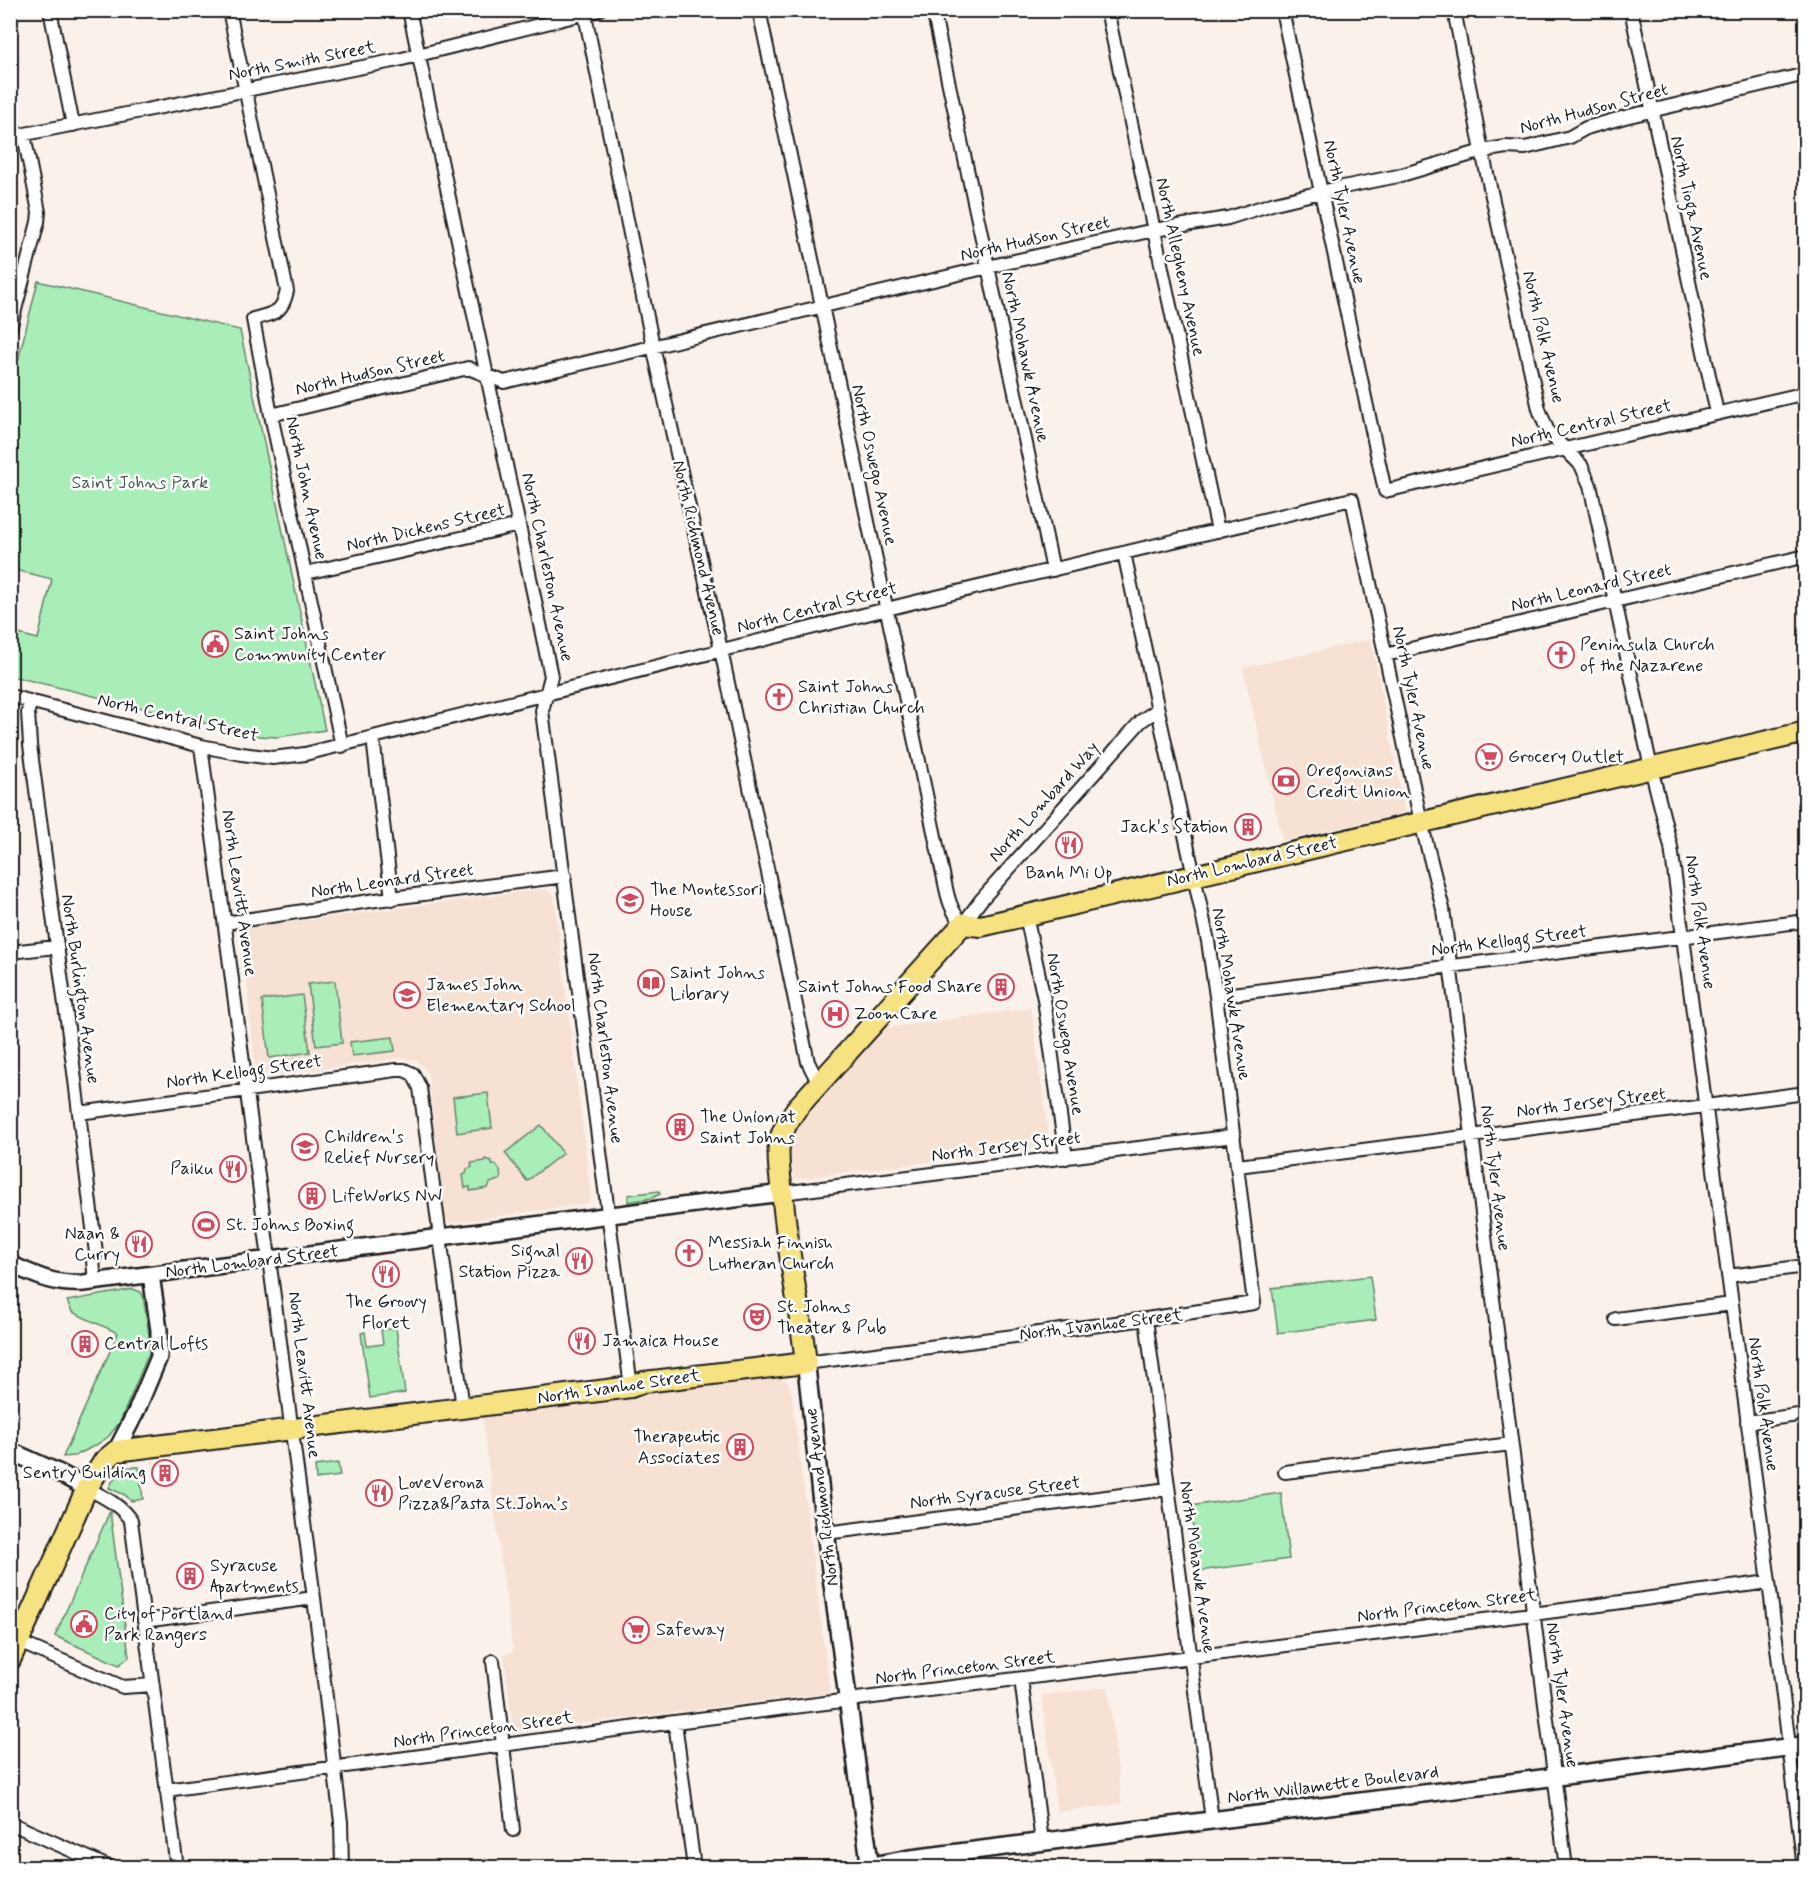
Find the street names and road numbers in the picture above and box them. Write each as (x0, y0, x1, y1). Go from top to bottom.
street label: North Smith Street (226, 35, 378, 87)
street label: North Hudson Street (1517, 78, 1671, 140)
street label: North Tioga Avenue (1662, 134, 1718, 283)
street label: North Tyler Avenue (1317, 138, 1371, 286)
street label: North Allegheny Avenue (1148, 176, 1211, 359)
street label: North Hudson Street (958, 210, 1112, 268)
street label: North Polk Avenue (1516, 268, 1570, 406)
street label: North Mohawk Avenue (995, 269, 1055, 445)
street label: North Hudson Street (293, 344, 447, 402)
street label: North Oswego Avenue (844, 382, 903, 548)
street label: North Central Street (1508, 394, 1674, 454)
street label: North John Avenue (279, 414, 333, 562)
street label: North Richmond Avenue (666, 458, 730, 638)
street label: North Charleston Avenue (515, 470, 579, 664)
street label: North Dickens Street (344, 498, 508, 558)
street label: North Leonard Street (1508, 558, 1674, 618)
street label: North Central Street (734, 576, 900, 640)
street label: North Tyler Avenue (1386, 624, 1440, 772)
street label: North Central Street (95, 688, 261, 748)
street label: North Lombard Way (983, 737, 1105, 867)
street label: North Leavitt Avenue (215, 808, 263, 978)
street label: North Lombard Street (1164, 831, 1340, 893)
street label: North Polk Avenue (1679, 853, 1721, 991)
street label: North Leonard Street (309, 858, 475, 904)
street label: North Burlington Avenue (53, 893, 105, 1086)
street label: North Mohawk Avenue (1206, 906, 1256, 1082)
street label: North Kellogg Street (1430, 920, 1589, 964)
street label: North Charleston Avenue (581, 951, 629, 1145)
street label: North Oswego Avenue (1039, 951, 1090, 1117)
street label: North Kellogg Street (165, 1049, 324, 1097)
street label: North Jersey Street (1515, 1082, 1667, 1124)
street label: North Tyler Avenue (1474, 1104, 1516, 1252)
street label: North Jersey Street (930, 1126, 1082, 1168)
street label: North Lombard Street (164, 1239, 340, 1285)
street label: North Leavitt Avenue (282, 1290, 326, 1460)
street label: North Ivanhoe Street (1018, 1303, 1184, 1347)
street label: North Polk Avenue (1742, 1335, 1784, 1473)
street label: North Ivanhoe Street (536, 1364, 702, 1410)
street label: North Richmond Avenue (799, 1406, 845, 1588)
street label: North Syracuse Street (908, 1471, 1082, 1515)
street label: North Mohawk Avenue (1173, 1479, 1221, 1655)
street label: North Princeton Street (1356, 1583, 1539, 1629)
street label: North Tyler Avenue (1540, 1621, 1584, 1769)
street label: North Princeton Street (874, 1645, 1057, 1691)
street label: North Princeton Street (392, 1705, 575, 1754)
street label: North Willamette Boulevard (1226, 1760, 1440, 1810)

